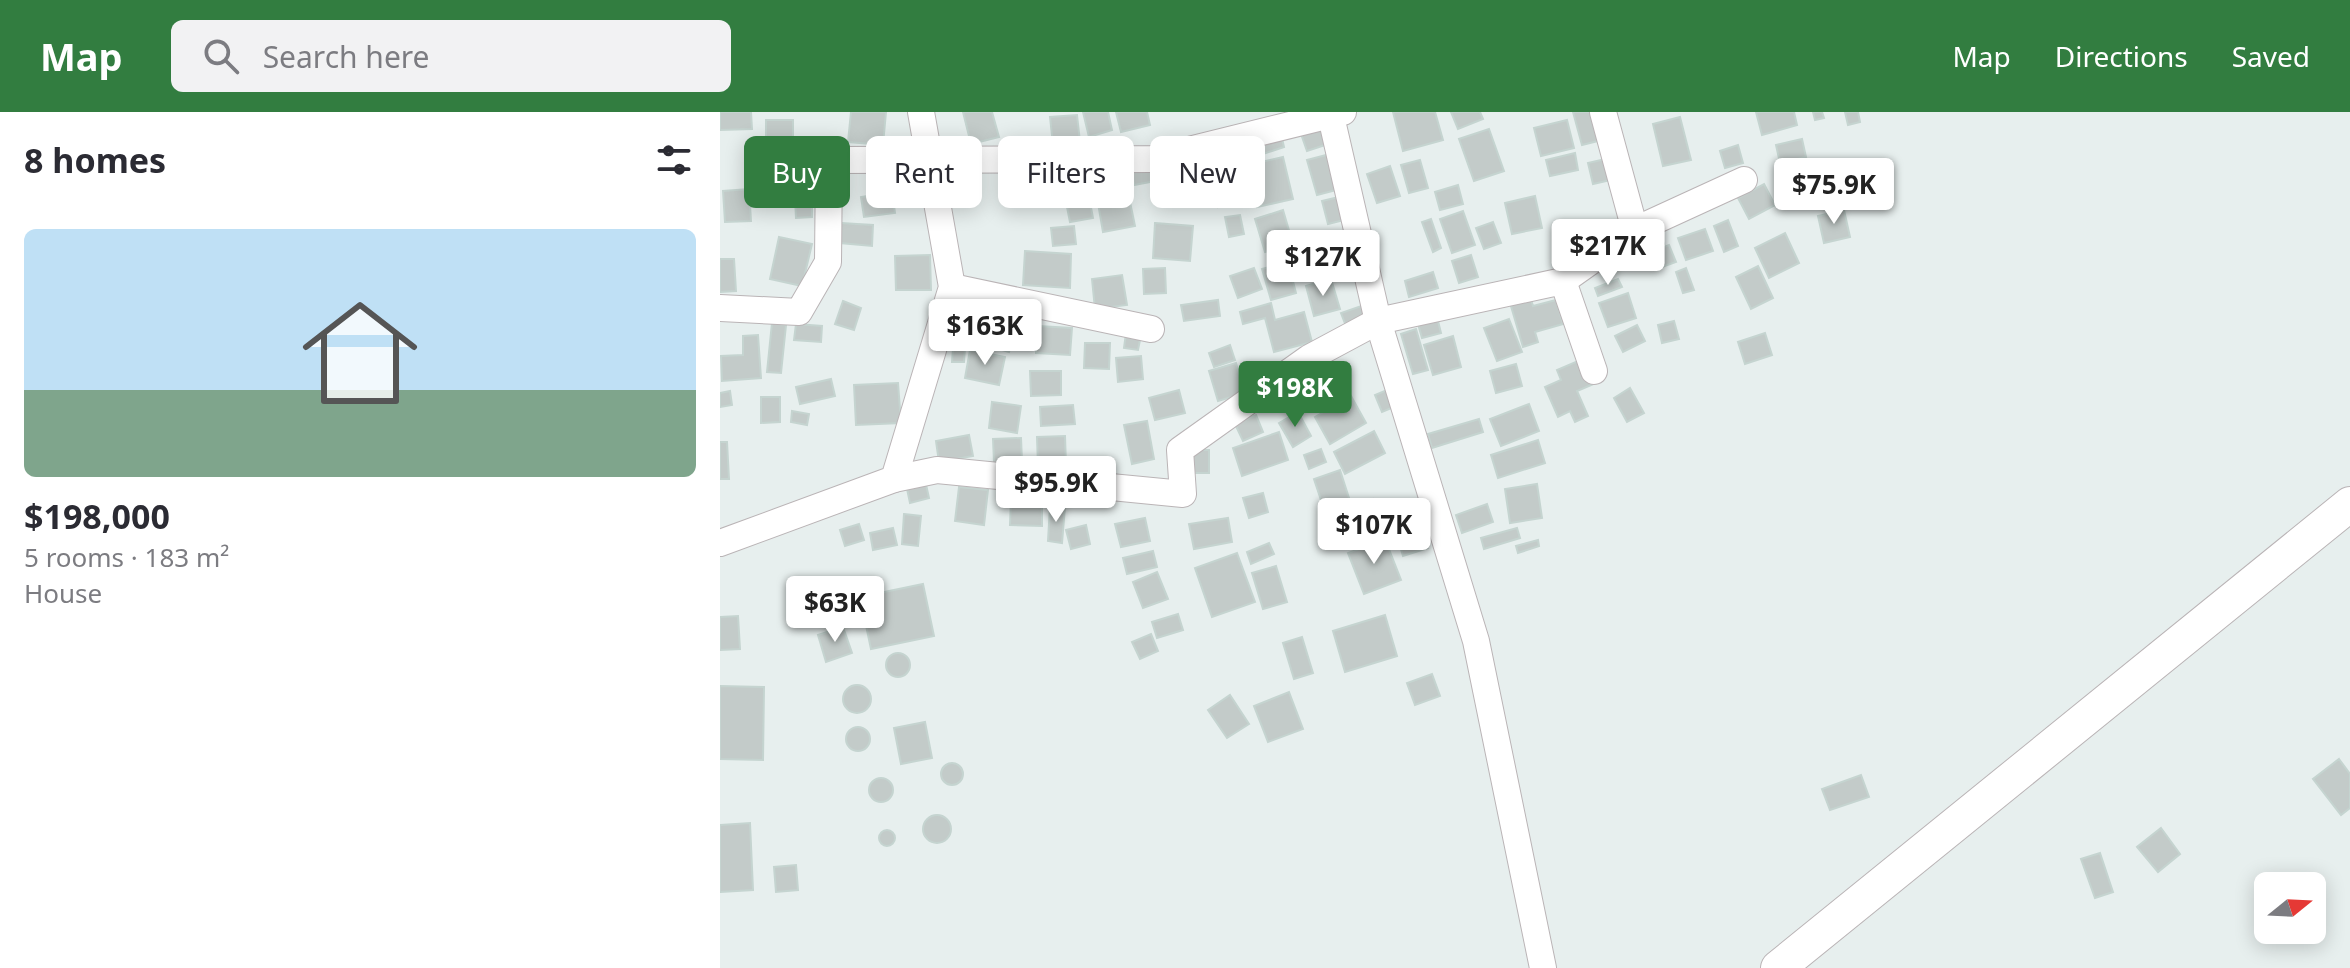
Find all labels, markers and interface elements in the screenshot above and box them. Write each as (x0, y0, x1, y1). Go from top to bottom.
search box (171, 20, 731, 92)
text: Map (40, 30, 123, 82)
icon: search (199, 34, 243, 78)
text: Search here (263, 36, 430, 77)
text: Map (1952, 37, 2011, 75)
text: Directions (2055, 37, 2188, 75)
text: Saved (2232, 37, 2310, 75)
chip: Buy (744, 136, 850, 208)
chip: Rent (866, 136, 982, 208)
chip: Filters (998, 136, 1134, 208)
chip: New (1150, 136, 1265, 208)
text: 8 homes (24, 137, 166, 183)
icon: filters (652, 138, 696, 182)
pin: $75.9K (1769, 158, 1899, 226)
text: $75.9K (1792, 166, 1876, 202)
pin: $217K (1552, 219, 1664, 287)
text: $217K (1570, 227, 1646, 263)
pin: $127K (1267, 230, 1379, 298)
text: $127K (1285, 238, 1361, 274)
icon: home (288, 281, 432, 425)
pin: $163K (929, 299, 1041, 367)
text: $163K (947, 307, 1023, 343)
pin: $198K (1239, 361, 1351, 429)
text: $198K (1257, 369, 1333, 405)
pin: $95.9K (991, 456, 1121, 524)
text: $95.9K (1014, 464, 1098, 500)
text: $198,000 (24, 493, 170, 539)
pin: $107K (1318, 498, 1430, 566)
text: $107K (1336, 506, 1412, 542)
text: 5 rooms · 183 m² (24, 539, 229, 575)
text: House (24, 575, 102, 611)
pin: $63K (788, 576, 882, 644)
text: $63K (804, 584, 866, 620)
north arrow (2254, 872, 2326, 944)
map controls (2254, 872, 2326, 944)

